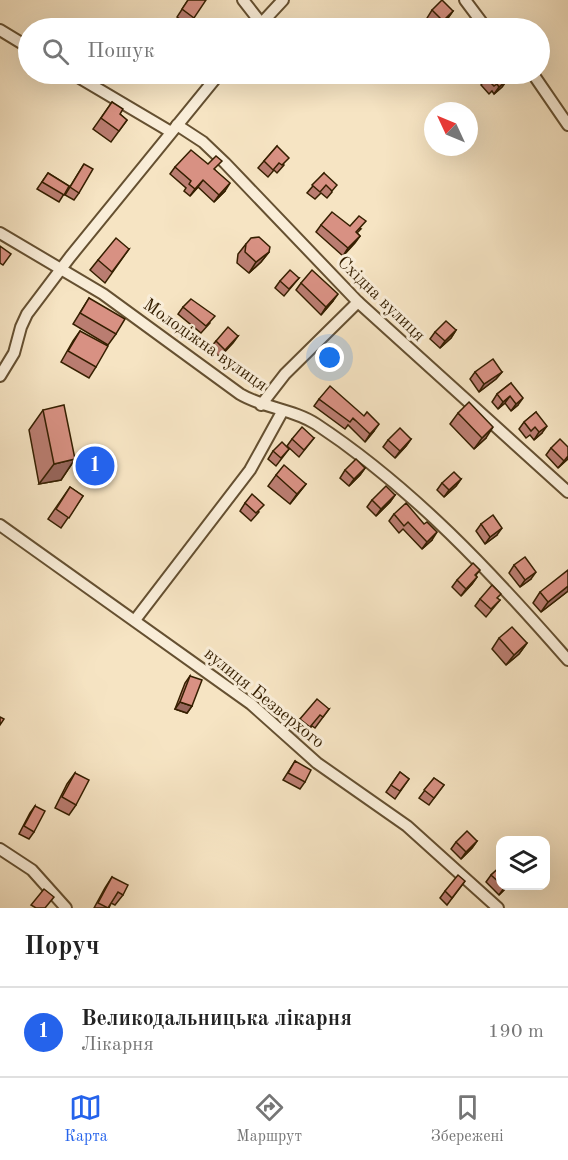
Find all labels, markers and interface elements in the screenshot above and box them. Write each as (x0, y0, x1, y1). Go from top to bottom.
search box (18, 18, 550, 84)
icon: search (39, 35, 72, 68)
text: Пошук (87, 40, 155, 62)
north arrow (424, 102, 478, 156)
street label: Східна вулиця (334, 253, 428, 345)
street label: Молодіжна вулиця (140, 295, 270, 395)
your location (315, 343, 344, 372)
pin: 1 (76, 444, 115, 488)
street label: вулиця Безверхого (201, 644, 327, 752)
map controls (496, 836, 550, 890)
button: layers (496, 836, 550, 890)
text: Поруч (24, 934, 100, 960)
text: Великодальницька лікарня (81, 1008, 352, 1030)
text: 1 (38, 1022, 49, 1042)
text: 190 m (488, 1022, 544, 1042)
text: Лікарня (81, 1035, 154, 1055)
tab: Карта (64, 1091, 108, 1147)
tab: Маршрут (236, 1091, 302, 1147)
tab: Збережені (431, 1091, 504, 1147)

